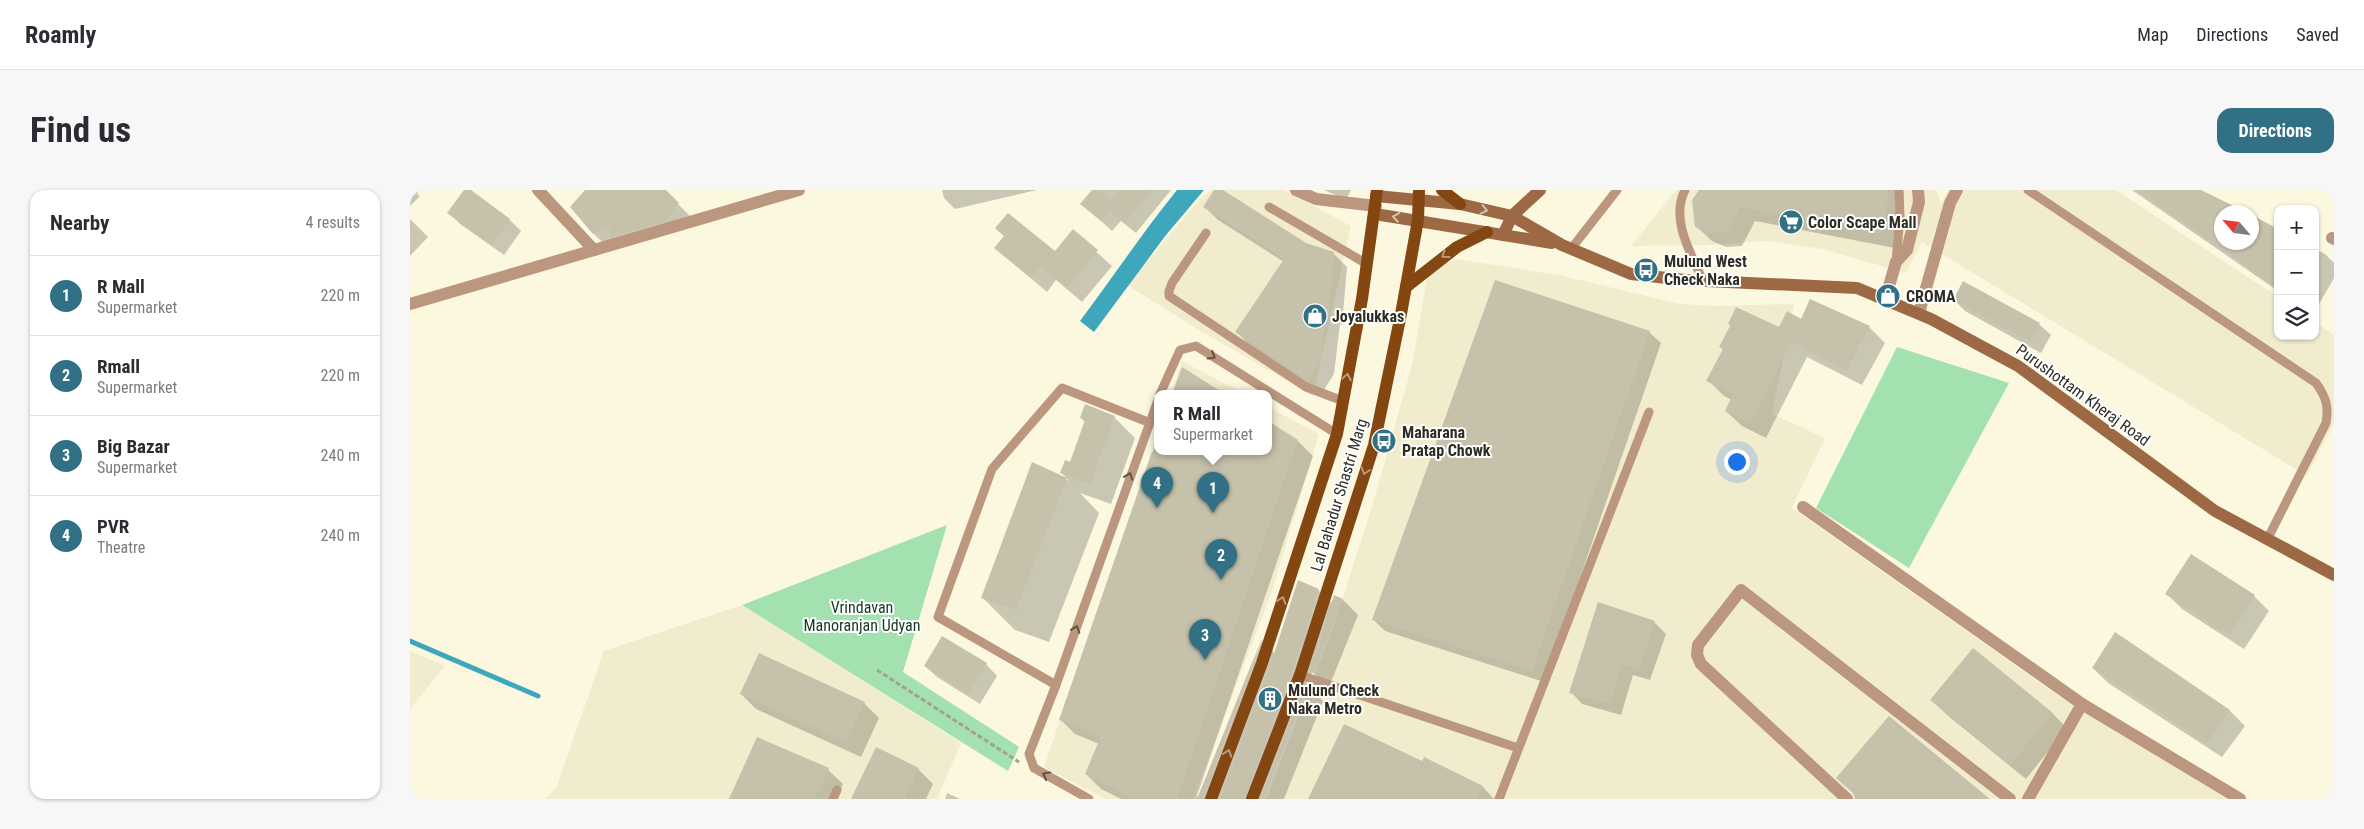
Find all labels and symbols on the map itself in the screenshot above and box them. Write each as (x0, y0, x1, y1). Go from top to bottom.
one-way arrow (1480, 204, 1488, 215)
north arrow (2214, 205, 2259, 250)
supermarket icon: Color Scape Mall (1778, 209, 1804, 235)
one-way arrow (1392, 213, 1400, 223)
place label: Color Scape Mall (1808, 213, 1917, 232)
one-way arrow (1442, 250, 1451, 258)
place label: Mulund West Check Naka (1664, 252, 1747, 289)
bus stop icon: Mulund West Check Naka (1633, 257, 1659, 283)
shop icon: CROMA (1875, 283, 1901, 309)
place label: CROMA (1906, 287, 1956, 306)
shop icon: Joyalukkas (1302, 303, 1328, 329)
place label: Joyalukkas (1332, 307, 1404, 326)
street label: Purushottam Kheraj Road (2012, 340, 2154, 450)
one-way arrow (1206, 350, 1215, 360)
one-way arrow (1342, 373, 1352, 382)
street label: Lal Bahadur Shastri Marg (1307, 416, 1371, 574)
place label: Maharana Pratap Chowk (1402, 423, 1491, 460)
bus stop icon: Maharana Pratap Chowk (1371, 428, 1397, 454)
your location (1724, 449, 1750, 475)
one-way arrow (1361, 466, 1371, 474)
pin: 4 (1141, 467, 1173, 508)
one-way arrow (1124, 472, 1134, 481)
pin: 1 (1197, 472, 1229, 513)
pin: 2 (1205, 539, 1237, 580)
one-way arrow (1276, 596, 1286, 605)
park label: Vrindavan Manoranjan Udyan (803, 598, 921, 635)
pin: 3 (1189, 619, 1221, 660)
one-way arrow (1070, 625, 1080, 634)
place label: Mulund Check Naka Metro (1288, 681, 1379, 718)
building icon: Mulund Check Naka Metro (1257, 686, 1283, 712)
one-way arrow (1222, 749, 1232, 758)
one-way arrow (1043, 771, 1052, 781)

